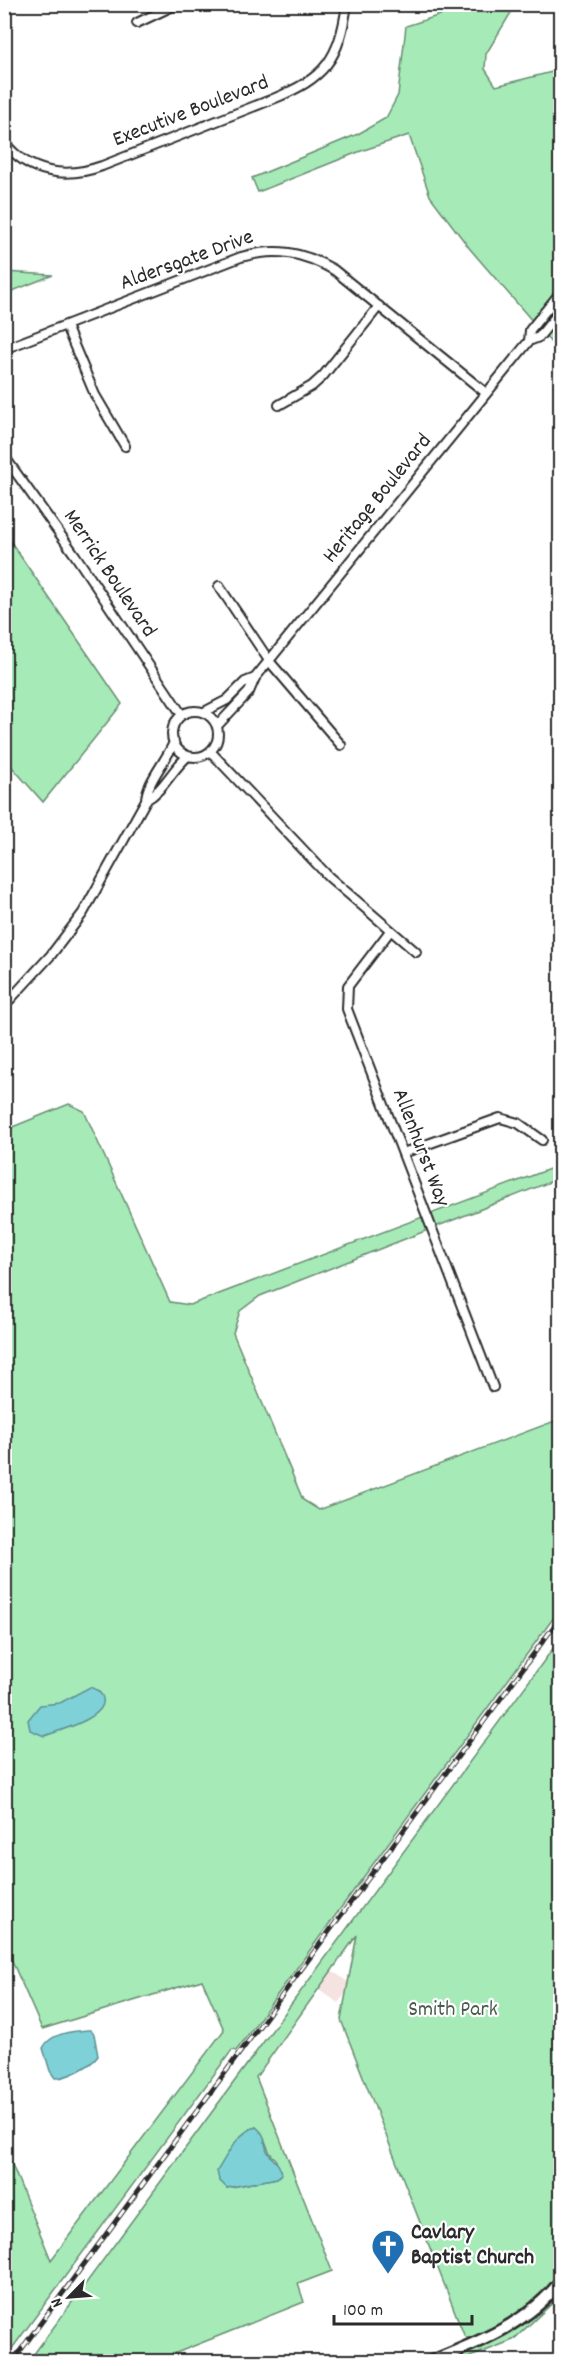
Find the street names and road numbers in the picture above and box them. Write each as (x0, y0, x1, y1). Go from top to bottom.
street label: Executive Boulevard (109, 68, 273, 156)
street label: Aldersgate Drive (116, 223, 258, 299)
street label: Heritage Boulevard (316, 428, 440, 570)
street label: Merrick Boulevard (55, 504, 163, 644)
street label: Allenhurst Way (383, 1084, 457, 1213)

